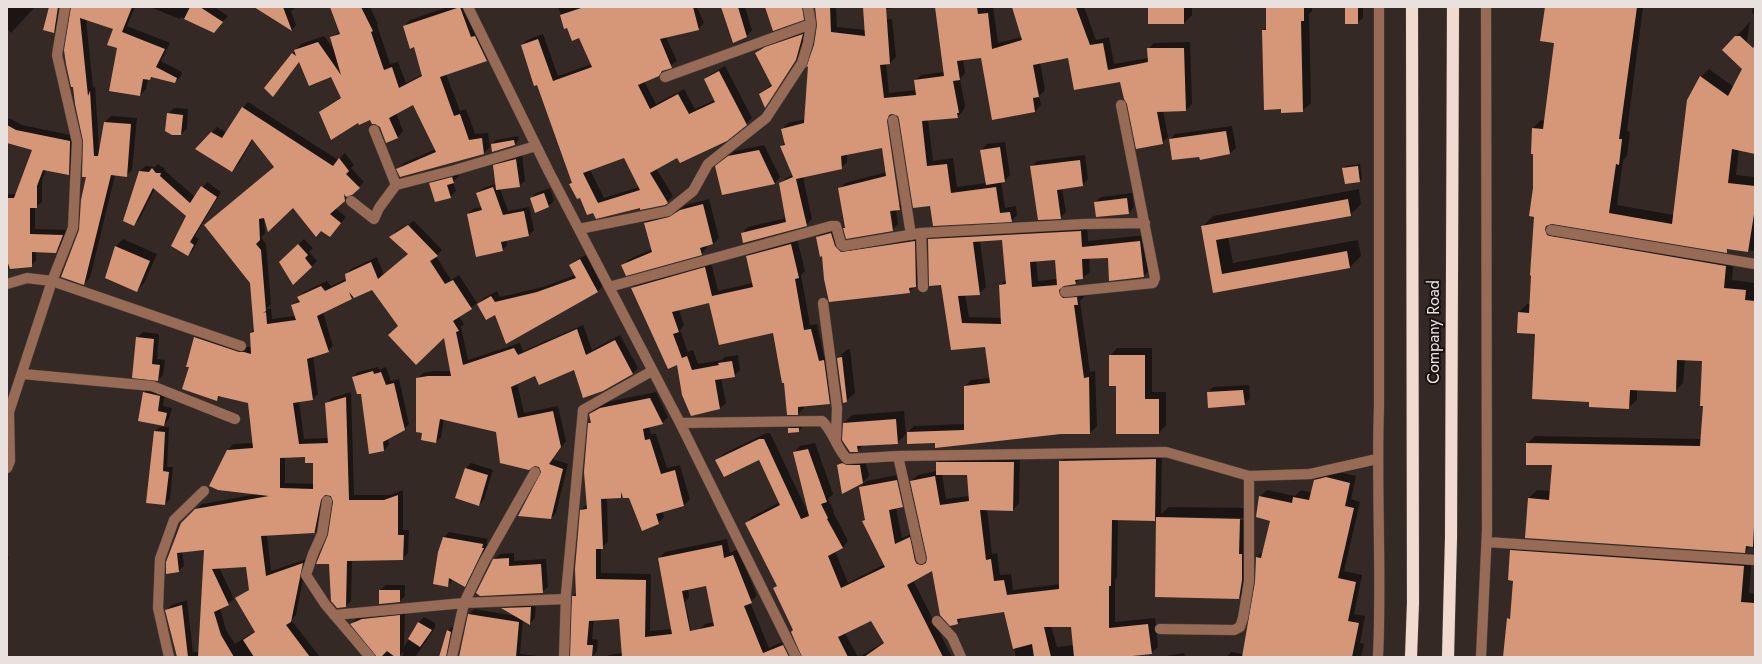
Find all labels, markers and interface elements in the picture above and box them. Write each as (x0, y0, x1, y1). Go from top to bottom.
street label: Company Road (1425, 280, 1445, 384)

